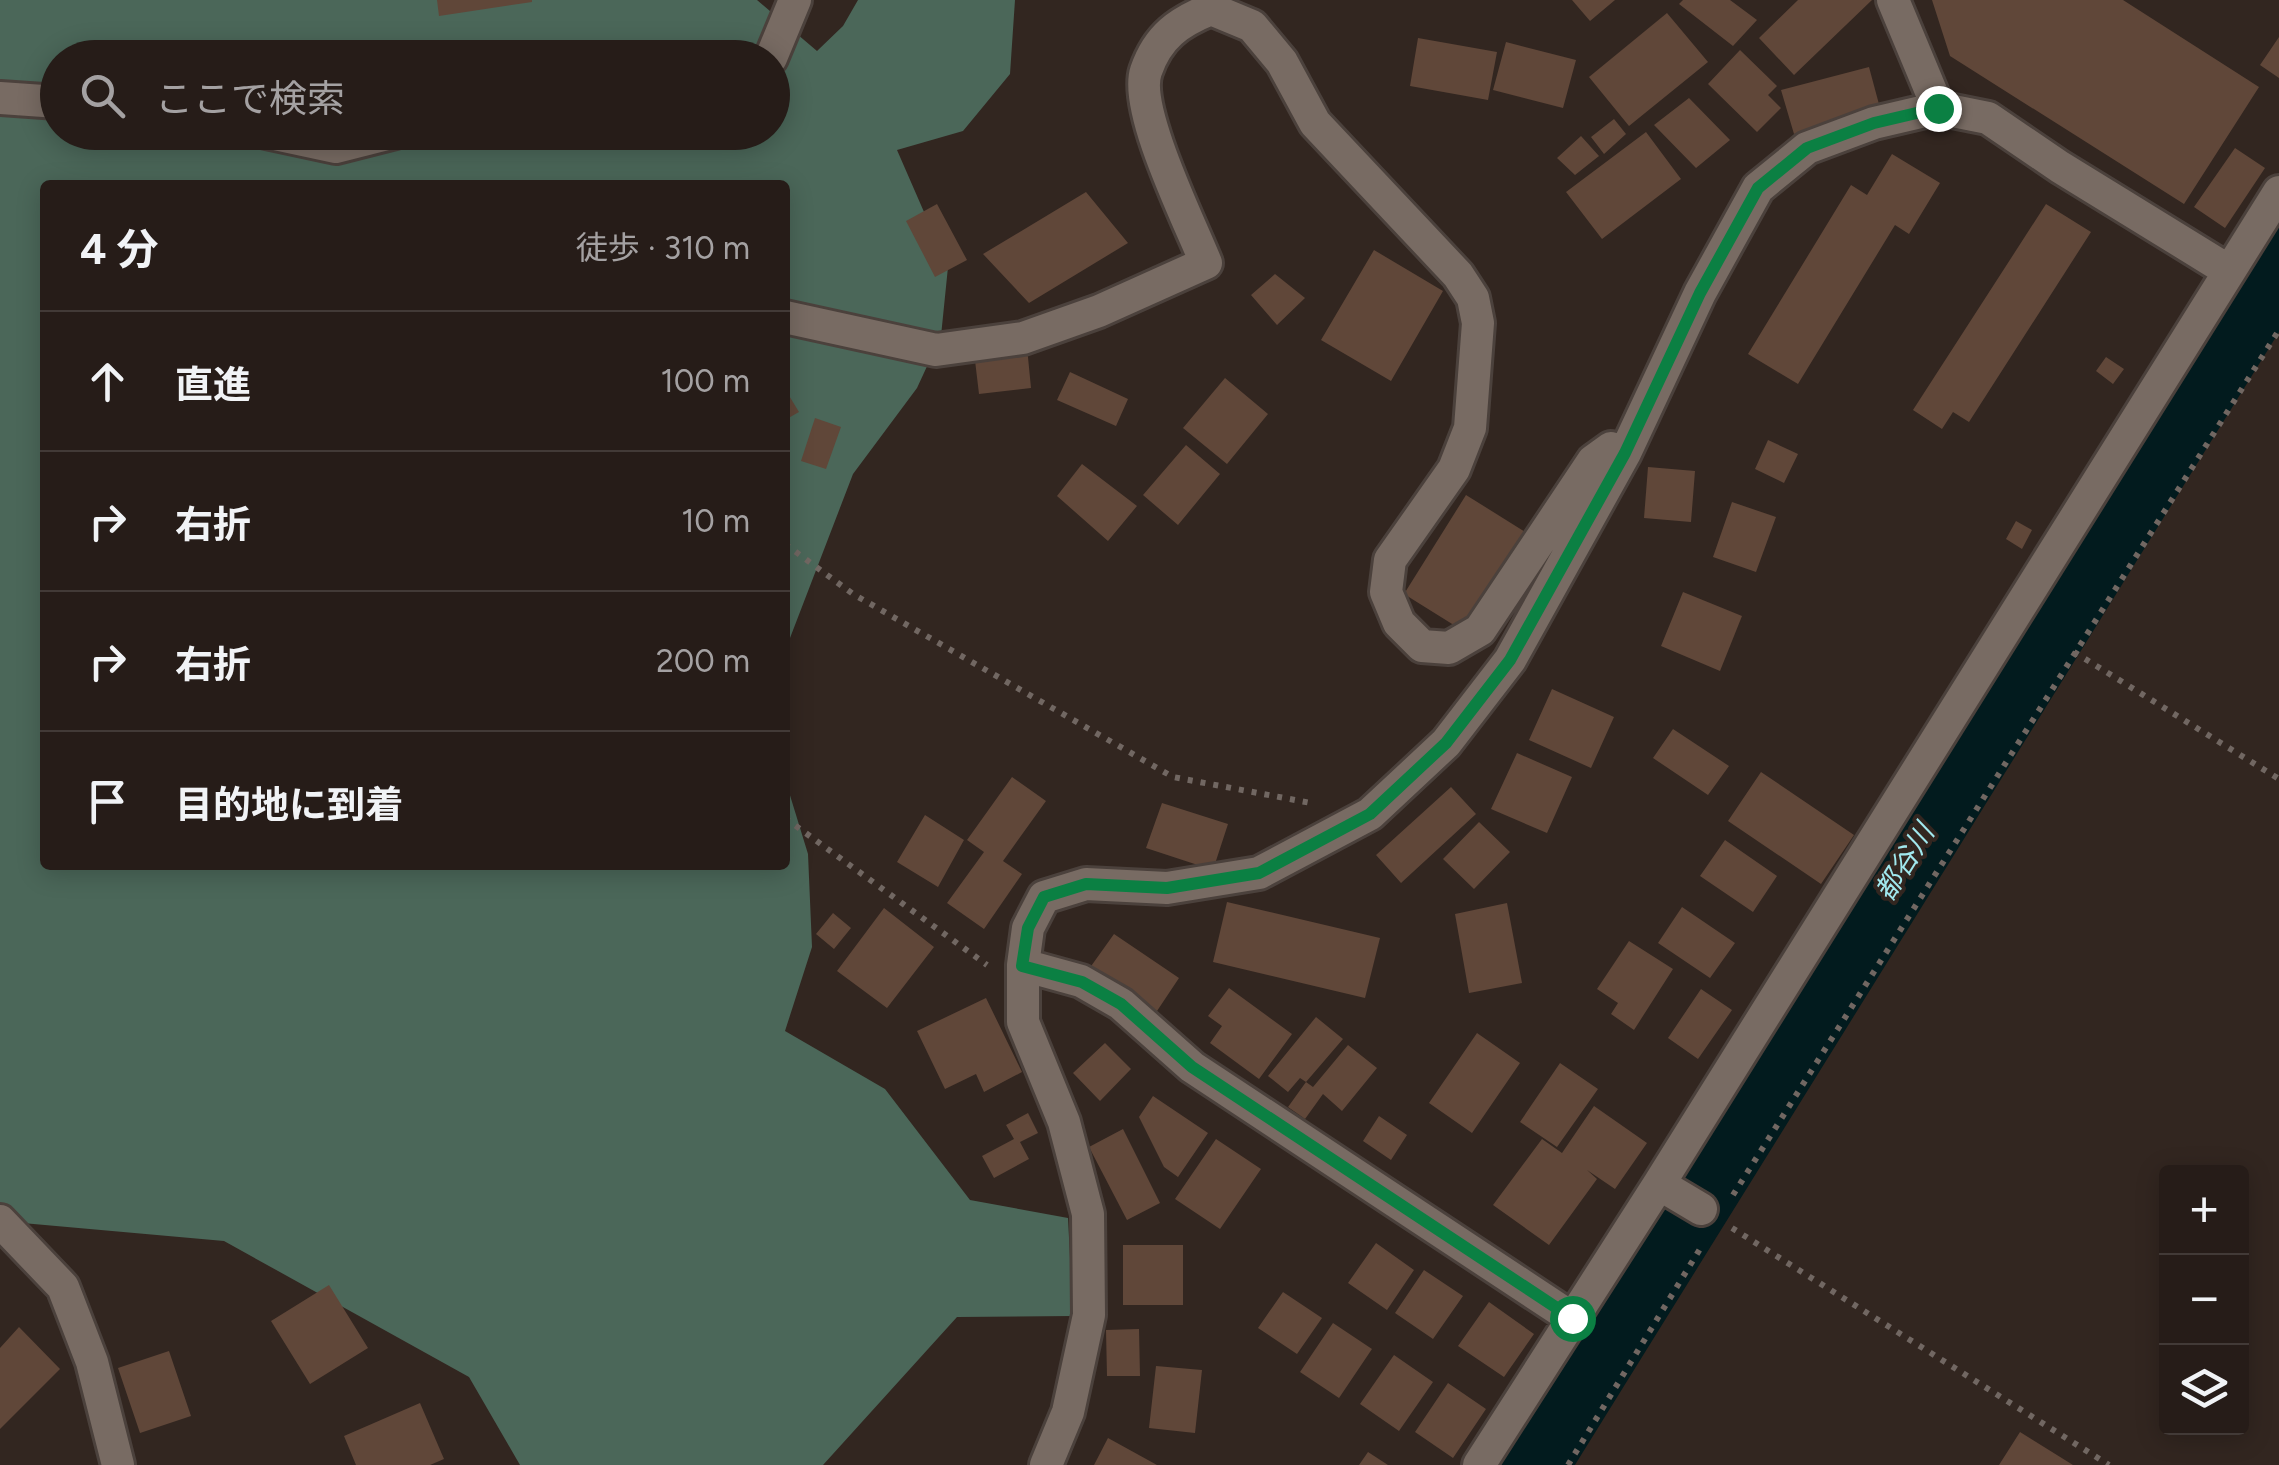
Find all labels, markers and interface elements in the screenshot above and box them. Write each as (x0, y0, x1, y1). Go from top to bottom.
search box (40, 40, 790, 150)
icon: search (75, 68, 130, 123)
text: ここで検索 (155, 76, 345, 122)
route end (1916, 86, 1962, 132)
text: 4 分 (80, 224, 159, 275)
text: 徒歩 · 310 m (576, 229, 750, 267)
icon: ahead (80, 354, 135, 409)
text: 直進 (175, 362, 251, 408)
text: 100 m (661, 362, 750, 400)
icon: right (80, 494, 135, 549)
text: 右折 (175, 502, 251, 548)
text: 10 m (681, 502, 750, 540)
icon: right (80, 634, 135, 689)
text: 右折 (175, 642, 251, 688)
text: 200 m (656, 642, 750, 680)
icon: arrive (80, 774, 135, 829)
text: 目的地に到着 (175, 782, 403, 828)
water label: 都谷川 (1867, 815, 1942, 907)
map controls (2159, 1165, 2249, 1435)
button: + (2159, 1165, 2249, 1255)
button: − (2159, 1255, 2249, 1345)
route start (1550, 1296, 1596, 1342)
button: layers (2159, 1345, 2249, 1435)

